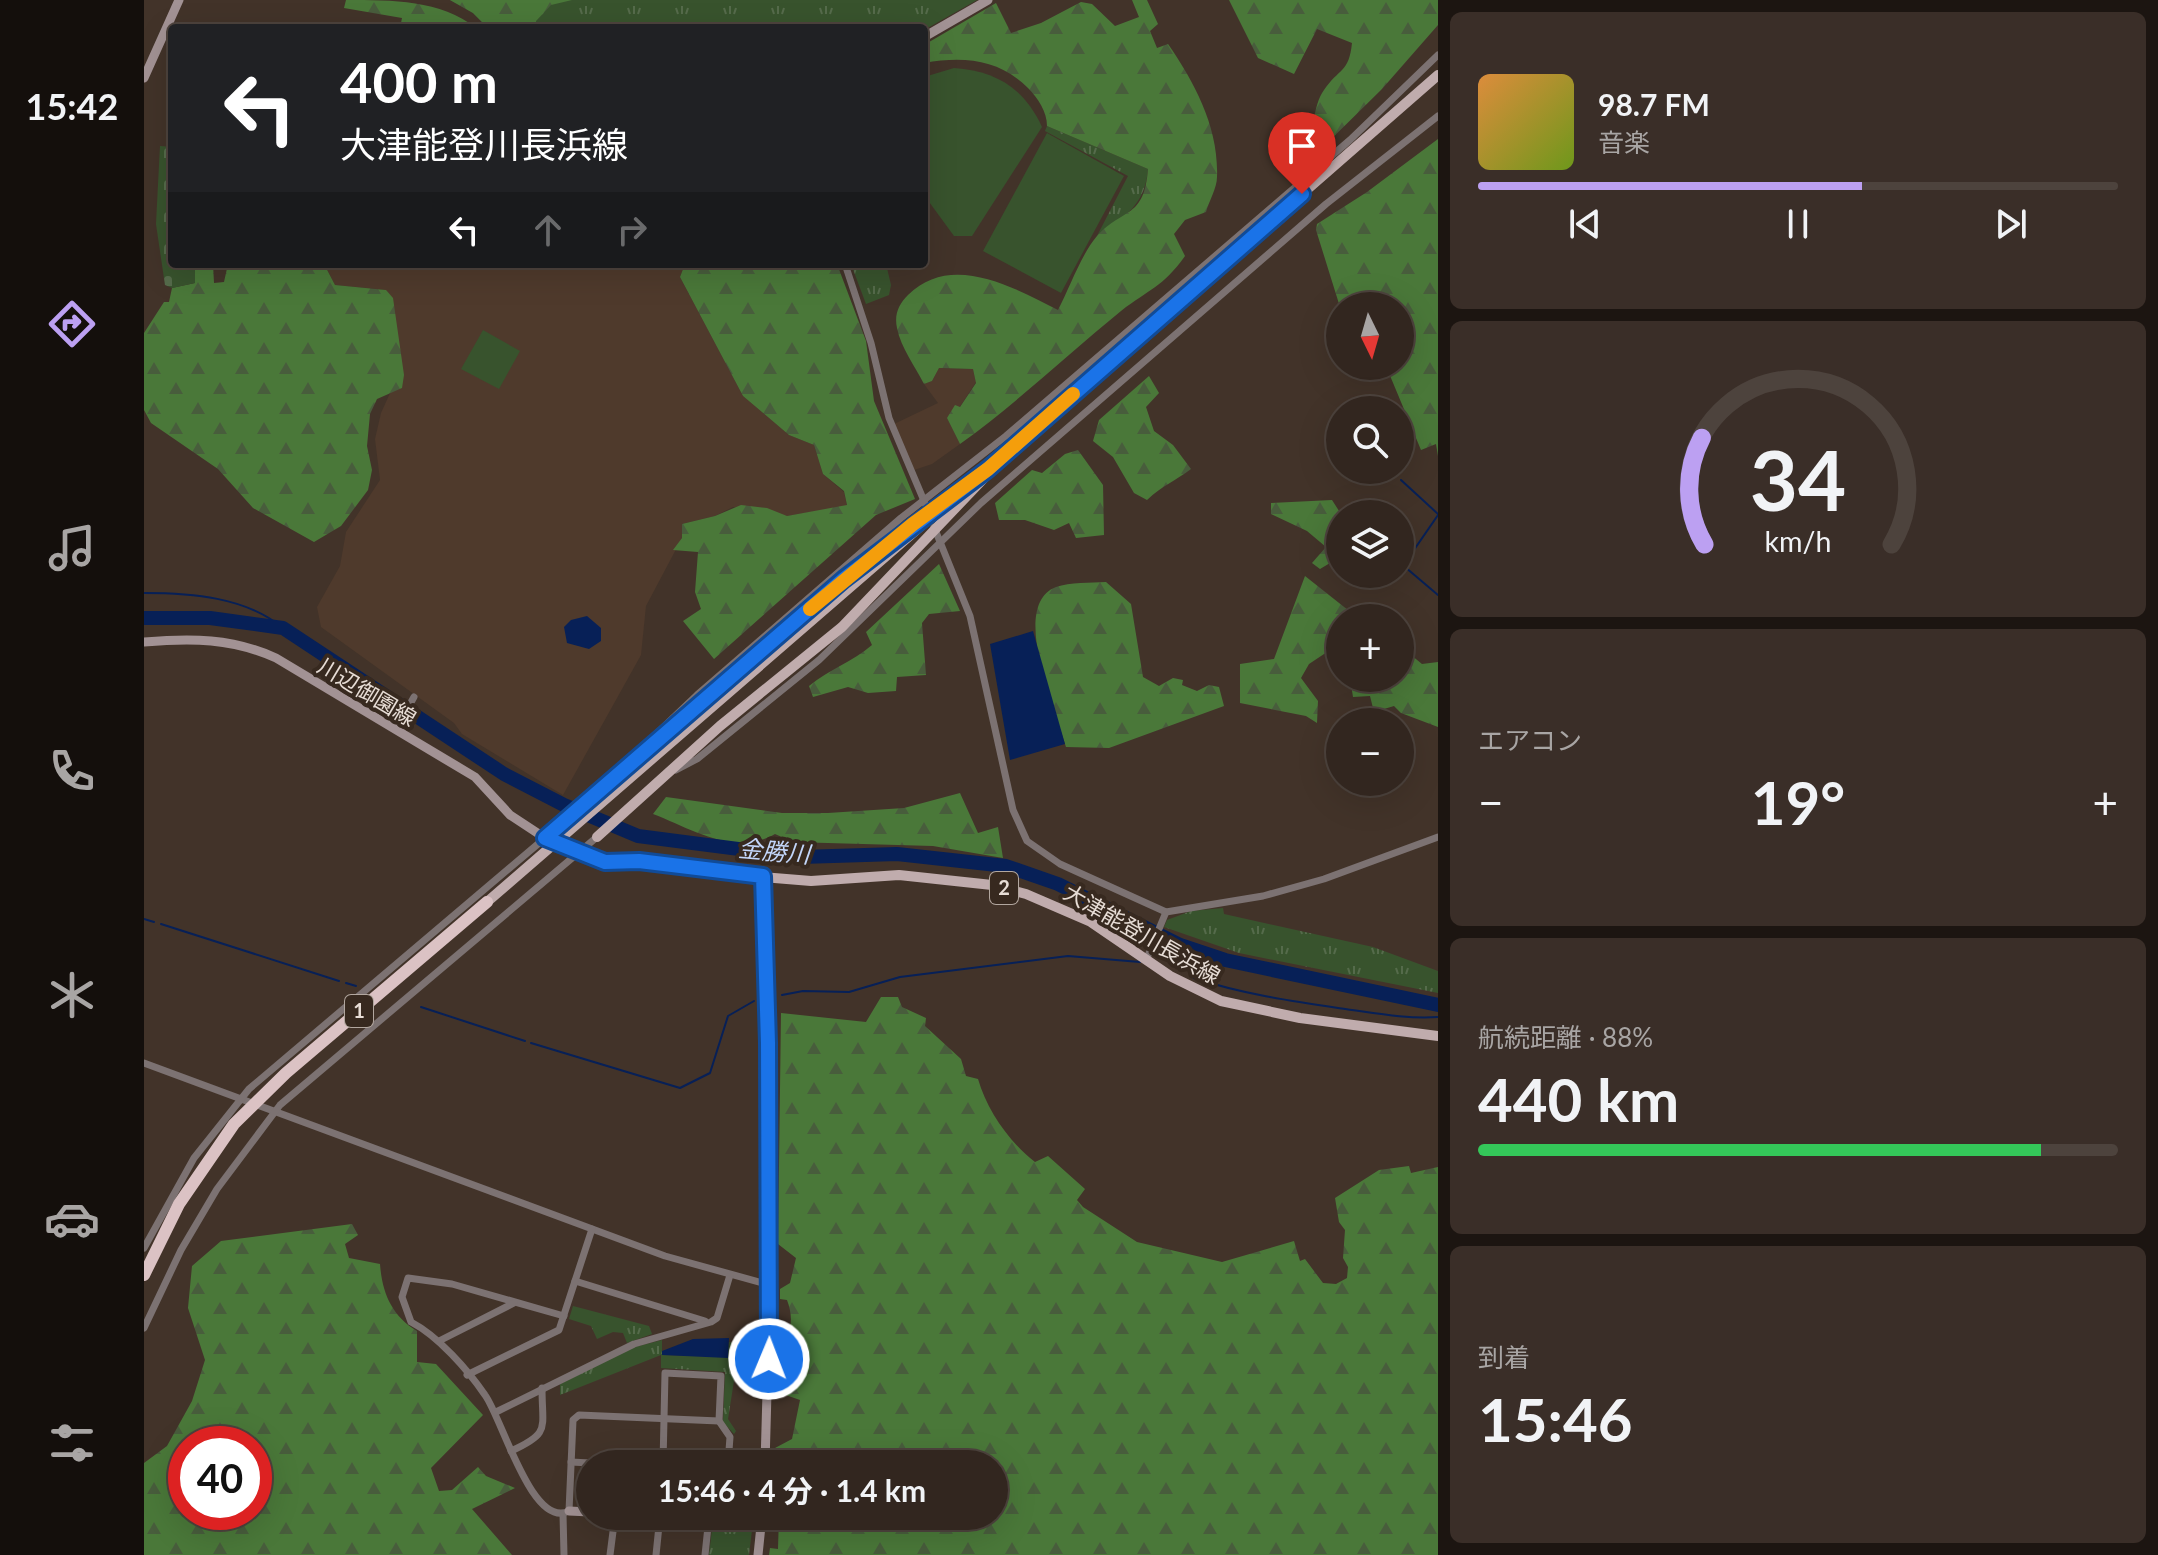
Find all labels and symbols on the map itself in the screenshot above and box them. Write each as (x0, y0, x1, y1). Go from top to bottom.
pin (1268, 112, 1336, 194)
north arrow (1326, 292, 1414, 380)
street label: 川辺御園線 (313, 652, 421, 731)
water label: 金勝川 (737, 833, 814, 868)
road number: 2 (990, 872, 1018, 904)
street label: 大津能登川長浜線 (1059, 878, 1225, 989)
road number: 1 (345, 995, 373, 1027)
position arrow (727, 1317, 811, 1401)
speed limit sign: 40 (168, 1426, 272, 1530)

